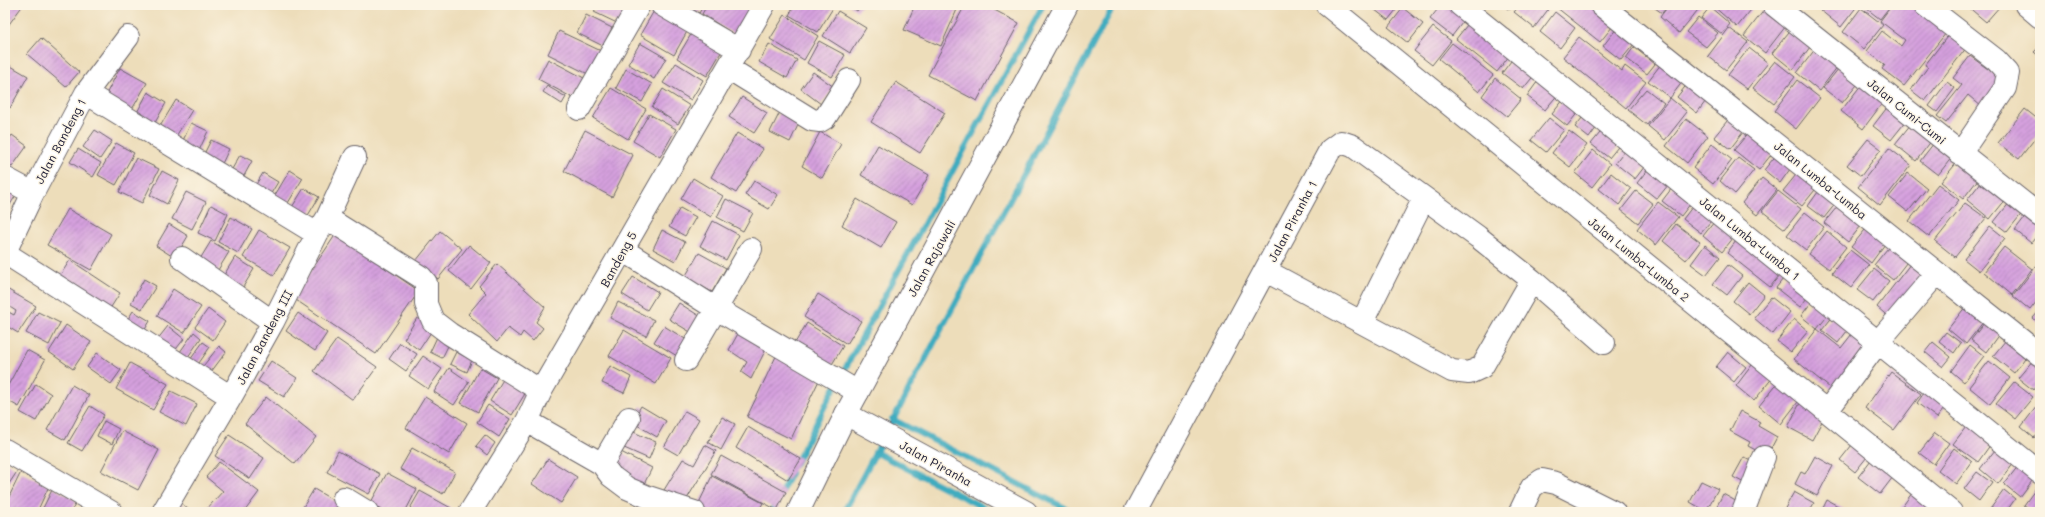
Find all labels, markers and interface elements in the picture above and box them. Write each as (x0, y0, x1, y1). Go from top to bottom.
street label: Jalan Cumi-Cumi (1864, 74, 1950, 148)
street label: Jalan Bandeng 1 (31, 96, 89, 186)
street label: Jalan Lumba-Lumba (1771, 138, 1871, 222)
street label: Jalan Piranha 1 (1264, 178, 1320, 264)
street label: Jalan Lumba-Lumba 1 (1697, 193, 1803, 283)
street label: Jalan Lumba-Lumba 2 (1585, 213, 1693, 305)
street label: Jalan Rajawali (903, 217, 959, 299)
street label: Bandeng 5 (596, 228, 640, 290)
street label: Jalan Bandeng III (232, 287, 296, 387)
street label: Jalan Piranha (897, 437, 975, 489)

